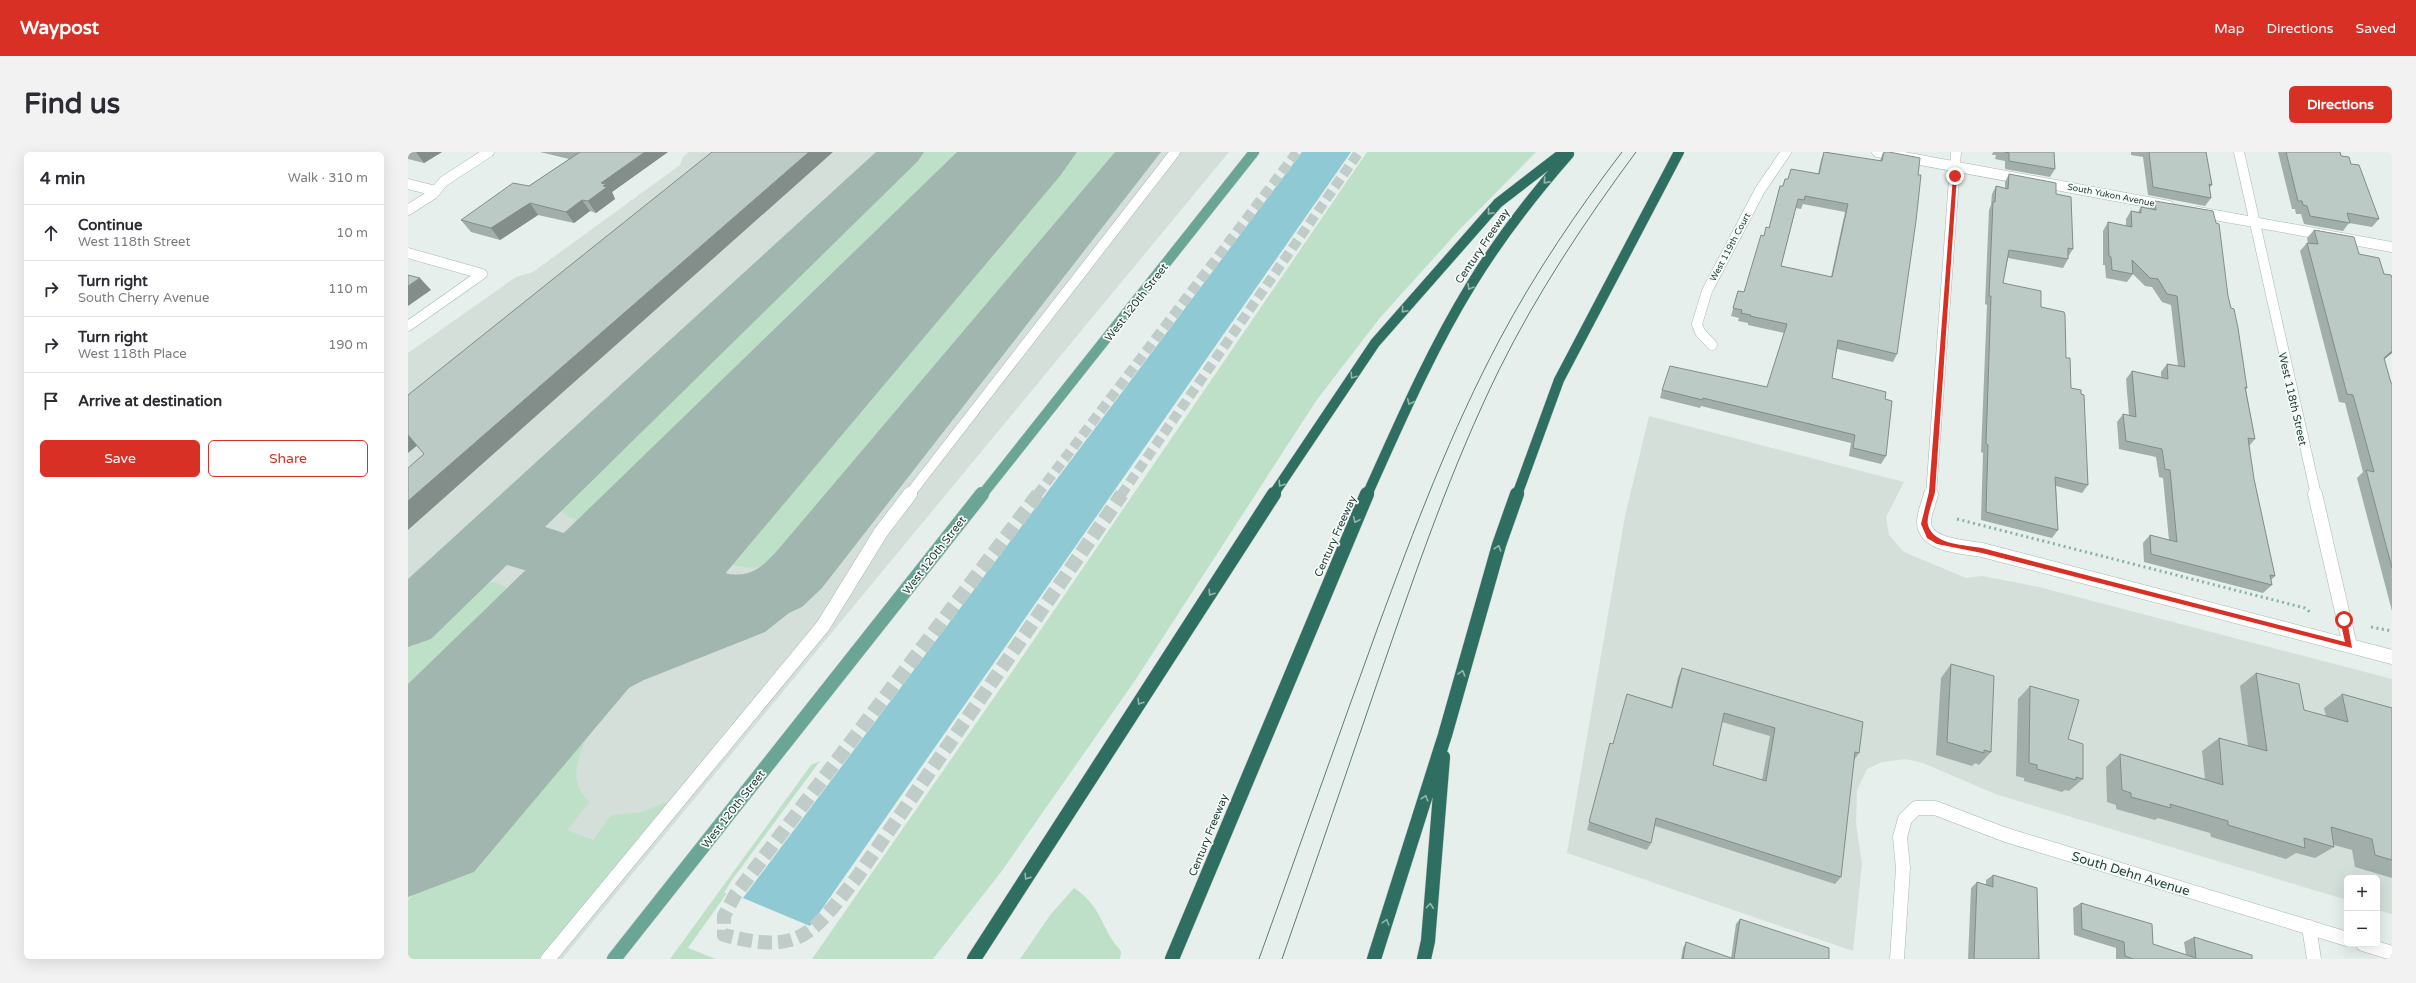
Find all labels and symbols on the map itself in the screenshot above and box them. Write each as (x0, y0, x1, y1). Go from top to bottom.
route end (1946, 167, 1964, 185)
one-way arrow (1543, 176, 1550, 184)
street label: South Yukon Avenue (2066, 182, 2155, 209)
street label: Century Freeway (1453, 206, 1512, 286)
one-way arrow (1487, 207, 1495, 215)
street label: West 119th Court (1708, 211, 1753, 283)
street label: West 120th Street (1102, 261, 1171, 344)
one-way arrow (1467, 283, 1475, 290)
one-way arrow (1402, 305, 1409, 312)
street label: West 118th Street (2275, 351, 2310, 447)
one-way arrow (1351, 371, 1358, 378)
one-way arrow (1407, 397, 1415, 405)
one-way arrow (1278, 480, 1286, 487)
street label: Century Freeway (1312, 493, 1359, 579)
street label: West 120th Street (900, 514, 969, 597)
one-way arrow (1353, 516, 1361, 523)
one-way arrow (1493, 545, 1502, 552)
one-way arrow (1208, 589, 1215, 596)
route start (2335, 611, 2353, 629)
one-way arrow (1457, 670, 1466, 677)
one-way arrow (1137, 698, 1145, 705)
street label: West 120th Street (699, 768, 768, 851)
street label: Century Freeway (1186, 792, 1231, 878)
one-way arrow (1420, 794, 1429, 801)
street label: South Dehn Avenue (2070, 848, 2192, 900)
one-way arrow (1024, 873, 1032, 880)
one-way arrow (1426, 903, 1435, 909)
one-way arrow (1381, 918, 1390, 925)

